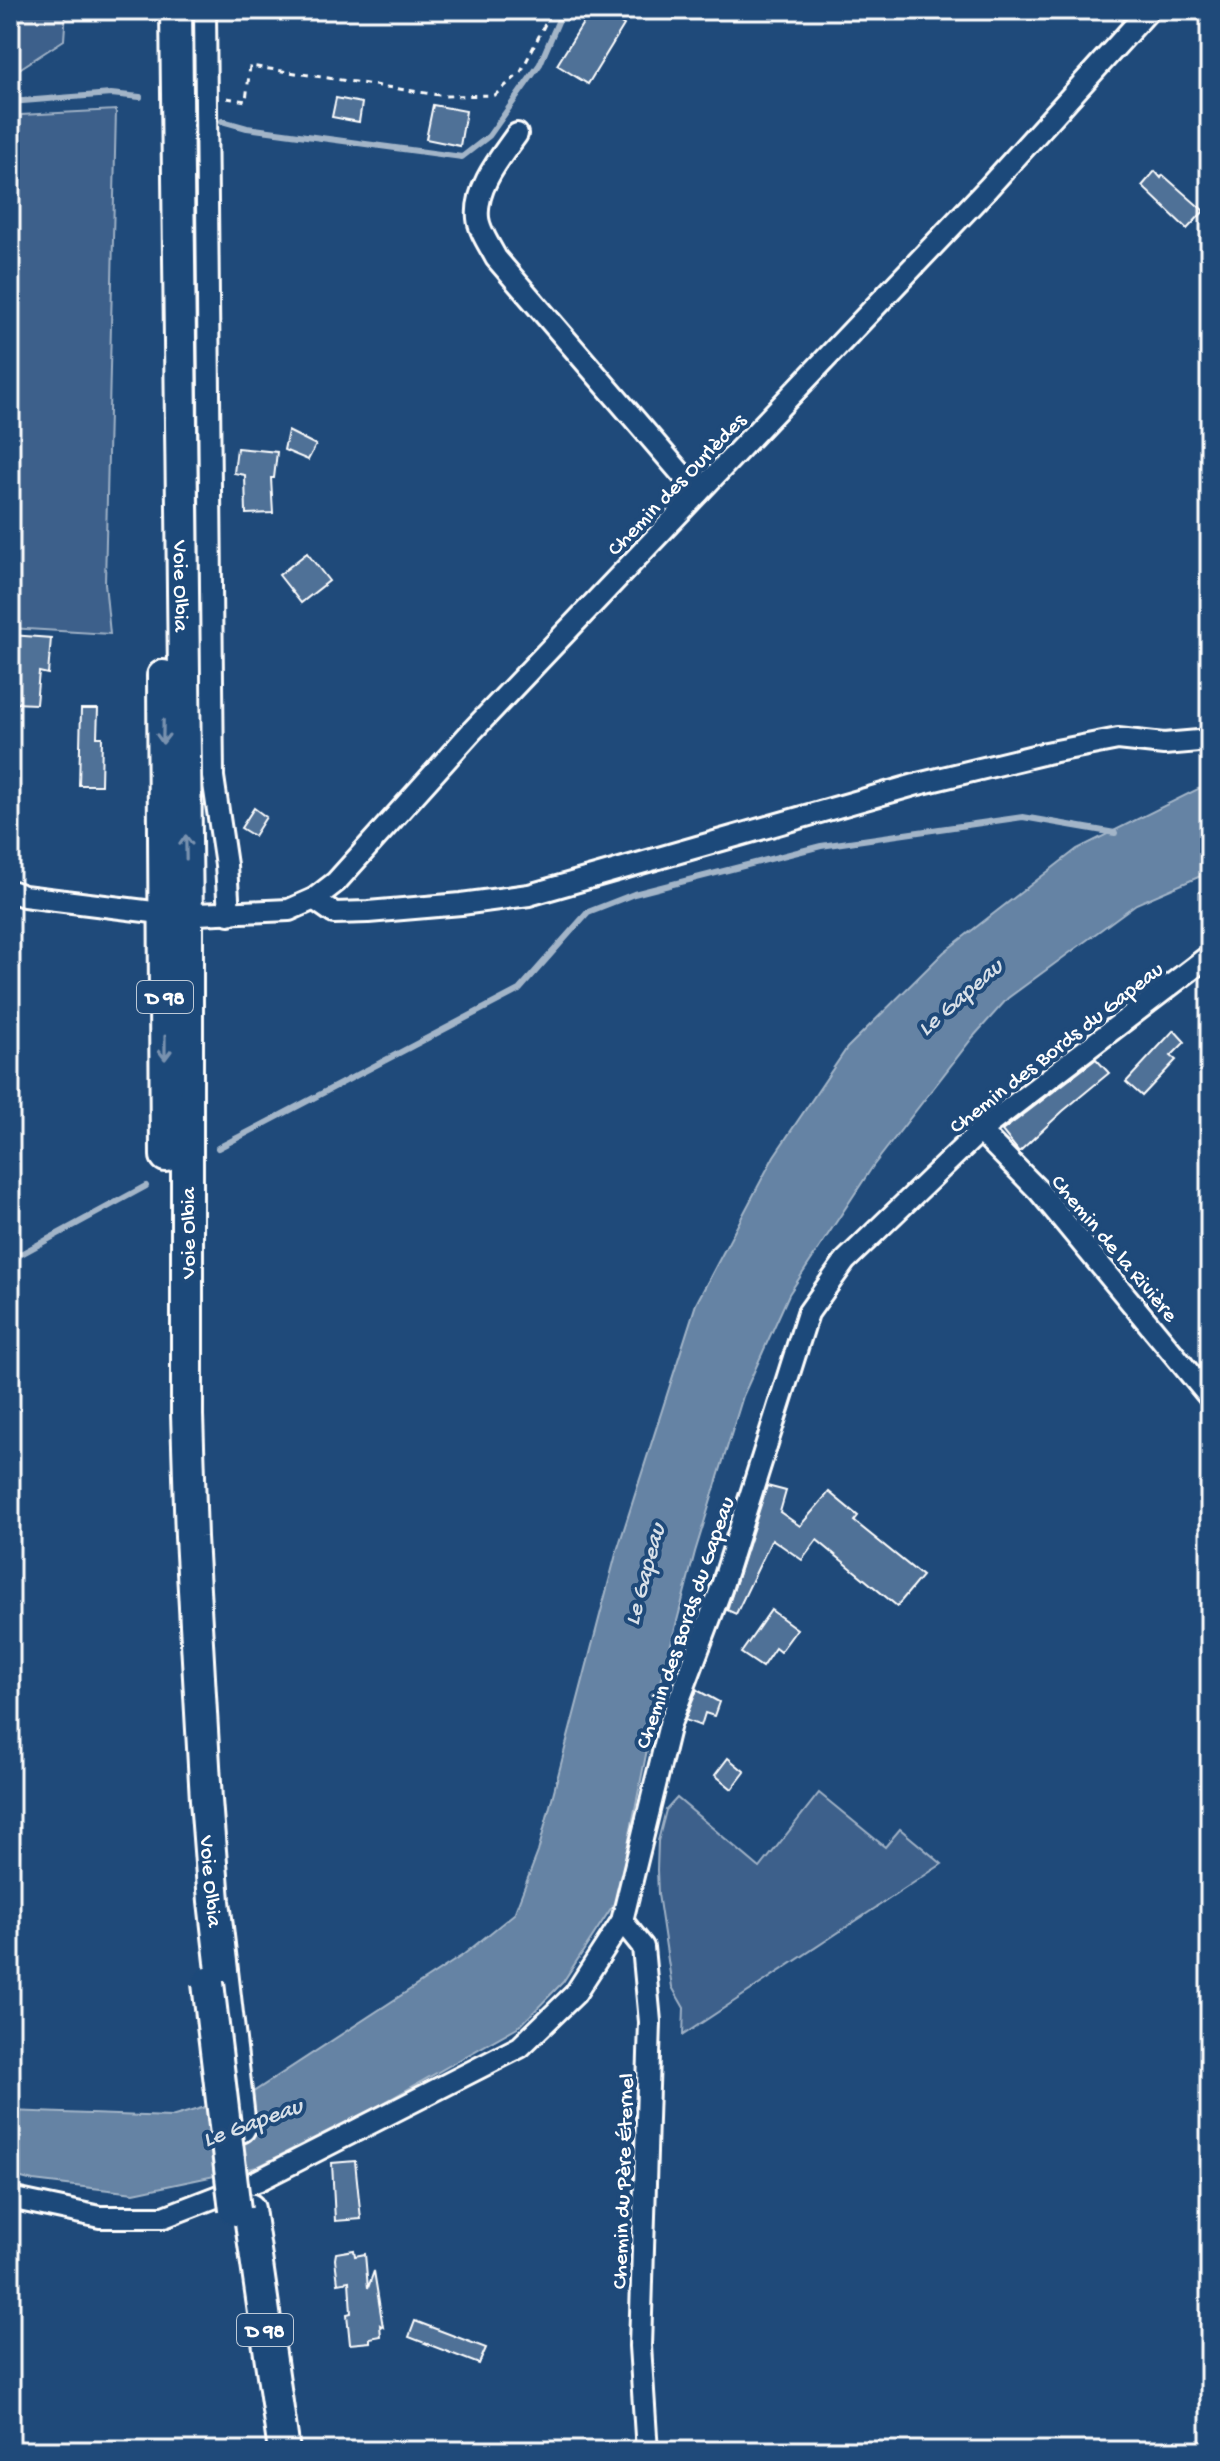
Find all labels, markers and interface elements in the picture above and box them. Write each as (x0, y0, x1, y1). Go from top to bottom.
street label: Chemin des Ourlèdes (603, 408, 753, 563)
street label: Voie Olbia (165, 539, 193, 633)
one-way arrow (155, 718, 170, 745)
one-way arrow (178, 834, 193, 861)
water label: Le Gapeau (912, 952, 1011, 1044)
street label: Chemin des Bords du Gapeau (945, 957, 1170, 1141)
road number: D 98 (137, 981, 193, 1013)
one-way arrow (157, 1034, 173, 1061)
street label: Chemin de la Rivière (1044, 1171, 1182, 1329)
street label: Voie Olbia (177, 1186, 203, 1280)
street label: Chemin des Bords du Gapeau (631, 1494, 742, 1753)
water label: Le Gapeau (619, 1519, 674, 1629)
street label: Voie Olbia (192, 1834, 226, 1930)
street label: Chemin du Père Éternel (608, 2073, 642, 2289)
water label: Le Gapeau (199, 2092, 309, 2156)
road number: D 98 (237, 2314, 293, 2346)

